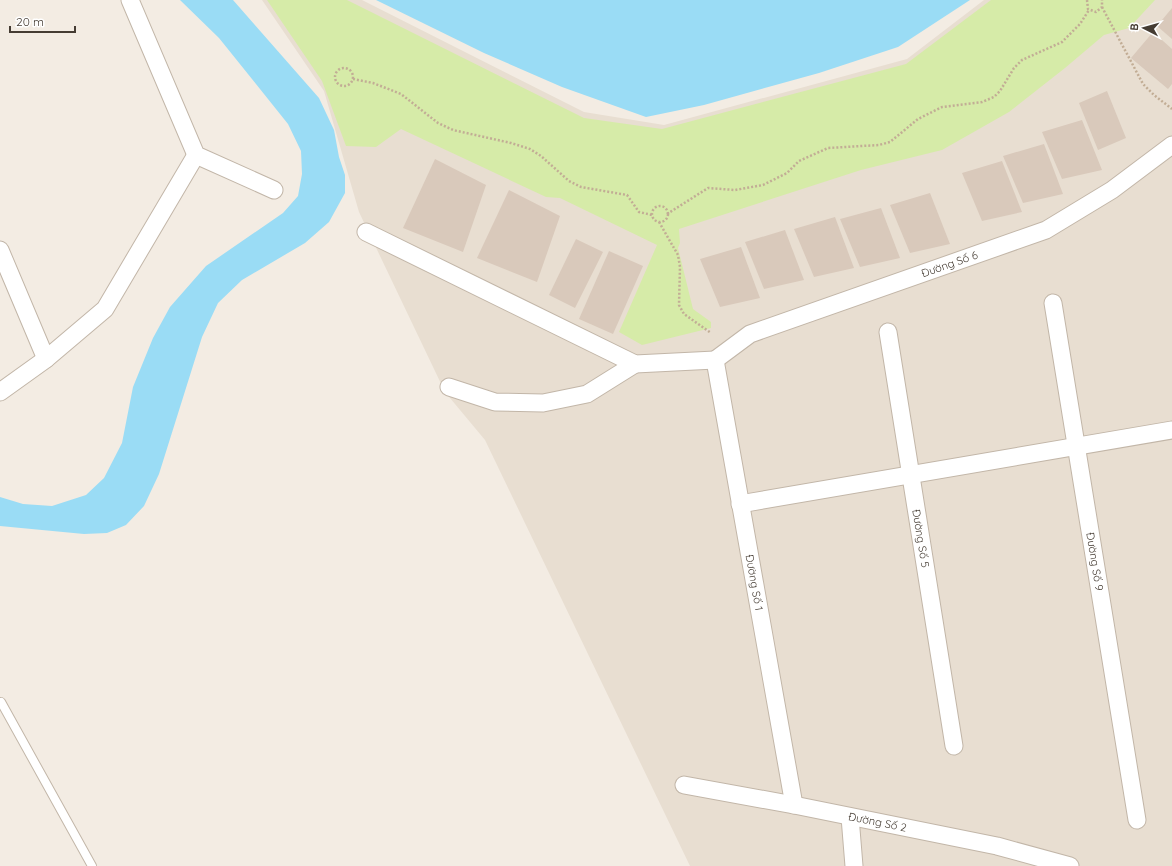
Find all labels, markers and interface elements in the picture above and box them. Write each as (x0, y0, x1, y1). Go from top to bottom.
scale bar (10, 8, 75, 34)
north arrow (1124, 8, 1164, 48)
text: 20 m (16, 14, 44, 29)
text: B (1127, 23, 1141, 31)
street label: Đường Số 6 (919, 248, 980, 280)
street label: Đường Số 5 (909, 508, 932, 569)
street label: Đường Số 9 (1083, 531, 1107, 592)
street label: Đường Số 1 (743, 553, 766, 612)
street label: Đường Số 2 (847, 809, 908, 835)

